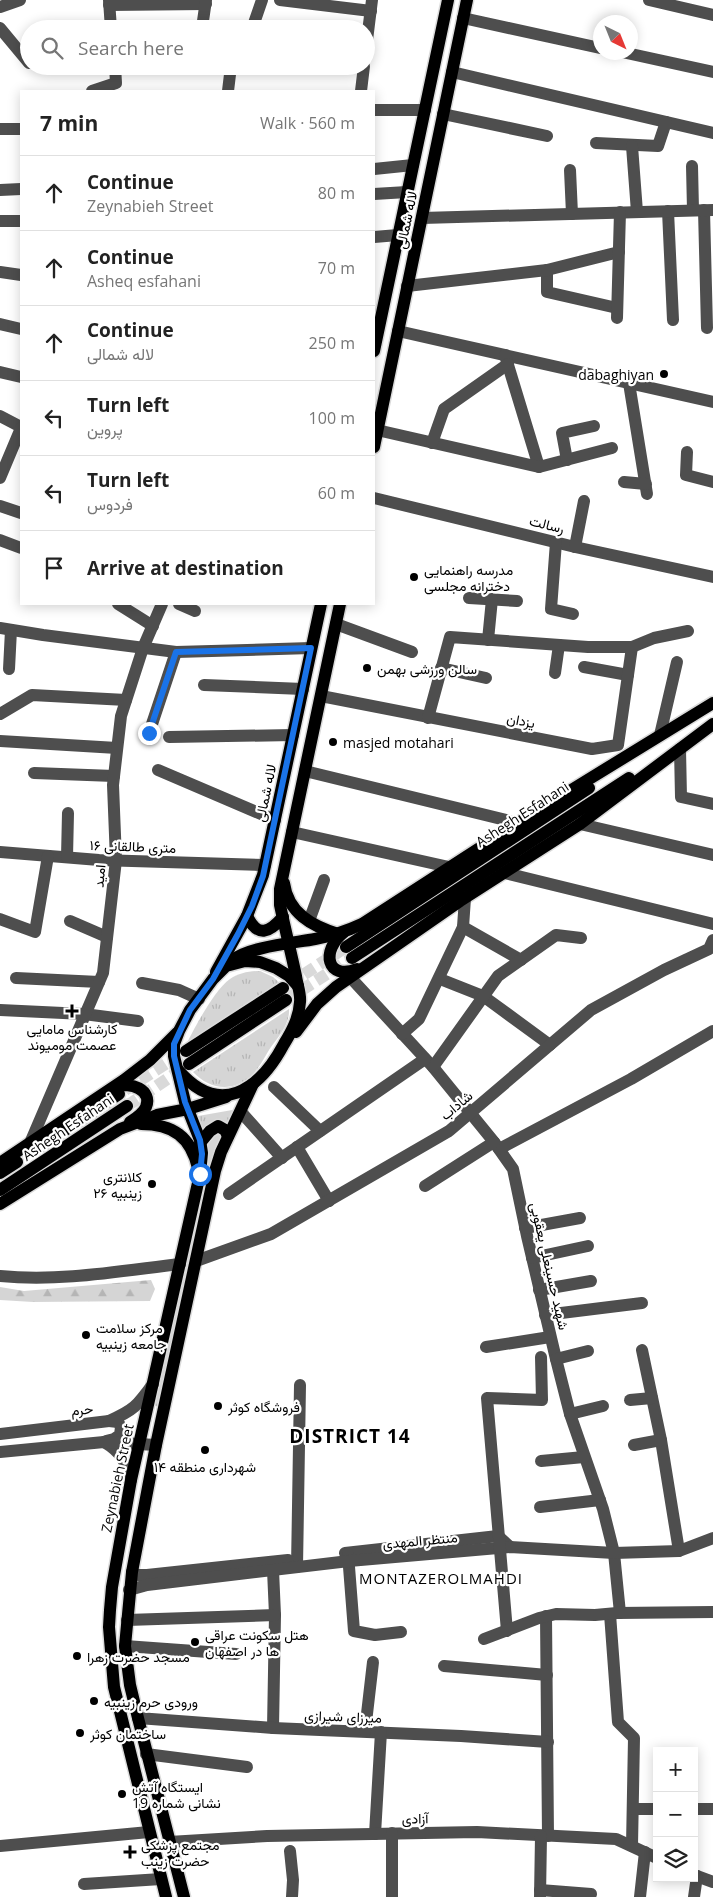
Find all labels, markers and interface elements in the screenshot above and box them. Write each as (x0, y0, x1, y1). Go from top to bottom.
north arrow (593, 15, 638, 60)
search box (20, 20, 375, 75)
icon: search (38, 34, 66, 62)
text: Search here (78, 35, 184, 61)
text: 7 min (40, 109, 98, 137)
text: Walk · 560 m (260, 112, 355, 134)
text: Continue (87, 169, 174, 195)
icon: ahead (40, 179, 68, 207)
text: 80 m (318, 182, 355, 204)
street label: لاله شمالی (391, 189, 421, 251)
text: Zeynabieh Street (87, 195, 213, 217)
text: Continue (87, 244, 174, 270)
icon: ahead (40, 254, 68, 282)
text: 70 m (318, 257, 355, 279)
text: Asheq esfahani (87, 270, 201, 292)
text: Continue (87, 317, 174, 343)
icon: ahead (40, 329, 68, 357)
text: 250 m (309, 332, 355, 354)
text: لاله شمالی (87, 343, 154, 365)
place label: dabaghiyan (578, 365, 654, 384)
marker: dabaghiyan (658, 368, 670, 380)
text: Turn left (87, 392, 169, 418)
icon: left (40, 404, 68, 432)
text: 100 m (309, 407, 355, 429)
text: پروین (87, 418, 123, 440)
text: Turn left (87, 467, 169, 493)
icon: left (40, 479, 68, 507)
text: 60 m (318, 482, 355, 504)
text: فردوس (87, 493, 133, 515)
street label: رسالت (528, 510, 567, 538)
icon: arrive (40, 554, 68, 582)
text: Arrive at destination (87, 555, 284, 581)
place label: مدرسه راهنمایی دخترانه مجلسی (424, 560, 513, 595)
marker: مدرسه راهنمایی دخترانه مجلسی (408, 571, 420, 583)
place label: سالن ورزشی بهمن (377, 659, 477, 678)
marker: سالن ورزشی بهمن (361, 662, 373, 674)
street label: یزدان (505, 708, 537, 732)
route end (138, 722, 161, 745)
place label: masjed motahari (343, 733, 454, 752)
marker: masjed motahari (327, 736, 339, 748)
street label: لاله شمالی (250, 762, 280, 824)
street label: Ashegh Esfahani (472, 777, 572, 851)
street label: ۱۶ متری طالقانی (89, 835, 177, 857)
street label: امید (89, 864, 109, 888)
marker: کارشناس مامایی عصمت مومیوند (65, 1004, 79, 1018)
place label: کارشناس مامایی عصمت مومیوند (27, 1019, 117, 1054)
street label: شاداب (436, 1086, 476, 1124)
street label: Ashegh Esfahani (18, 1089, 118, 1165)
route start (189, 1163, 212, 1186)
place label: کلانتری ۲۶ زینبیه (93, 1167, 142, 1202)
marker: کلانتری ۲۶ زینبیه (146, 1178, 158, 1190)
street label: شهید حسینعلی یعقوبی (526, 1200, 574, 1332)
place label: مرکز سلامت جامعه زینبیه (96, 1318, 166, 1353)
marker: مرکز سلامت جامعه زینبیه (80, 1329, 92, 1341)
place label: فروشگاه کوثر (227, 1397, 300, 1416)
street label: حرم (70, 1398, 94, 1420)
marker: فروشگاه کوثر (212, 1400, 224, 1412)
street label: Zeynabieh Street (96, 1422, 138, 1534)
district label: DISTRICT 14 (289, 1423, 411, 1449)
marker: شهرداری منطقه ۱۴ (199, 1444, 211, 1456)
place label: شهرداری منطقه ۱۴ (154, 1457, 256, 1476)
street label: منتظر المهدی (382, 1527, 458, 1553)
district label: MONTAZEROLMAHDI (359, 1568, 523, 1588)
place label: هتل سکونت عراقی ها در اصفهان (205, 1625, 309, 1660)
marker: هتل سکونت عراقی ها در اصفهان (189, 1636, 201, 1648)
place label: مسجد حضرت زهرا (87, 1647, 190, 1666)
marker: مسجد حضرت زهرا (71, 1650, 83, 1662)
place label: ورودی حرم زینبیه (104, 1692, 198, 1711)
marker: ورودی حرم زینبیه (88, 1695, 100, 1707)
street label: میرزای شیرازی (304, 1705, 382, 1727)
place label: ساختمان کوثر (89, 1724, 166, 1743)
marker: ساختمان کوثر (74, 1727, 86, 1739)
map controls (653, 1747, 698, 1882)
button: + (653, 1747, 698, 1792)
place label: ایستگاه آتش نشانی شماره 19 (132, 1777, 221, 1812)
marker: ایستگاه آتش نشانی شماره 19 (116, 1788, 128, 1800)
button: − (653, 1792, 698, 1837)
street label: آزادی (401, 1808, 430, 1828)
place label: مجتمع پزشکی حضرت زینب (141, 1835, 220, 1870)
button: layers (653, 1837, 698, 1882)
marker: مجتمع پزشکی حضرت زینب (123, 1845, 137, 1859)

